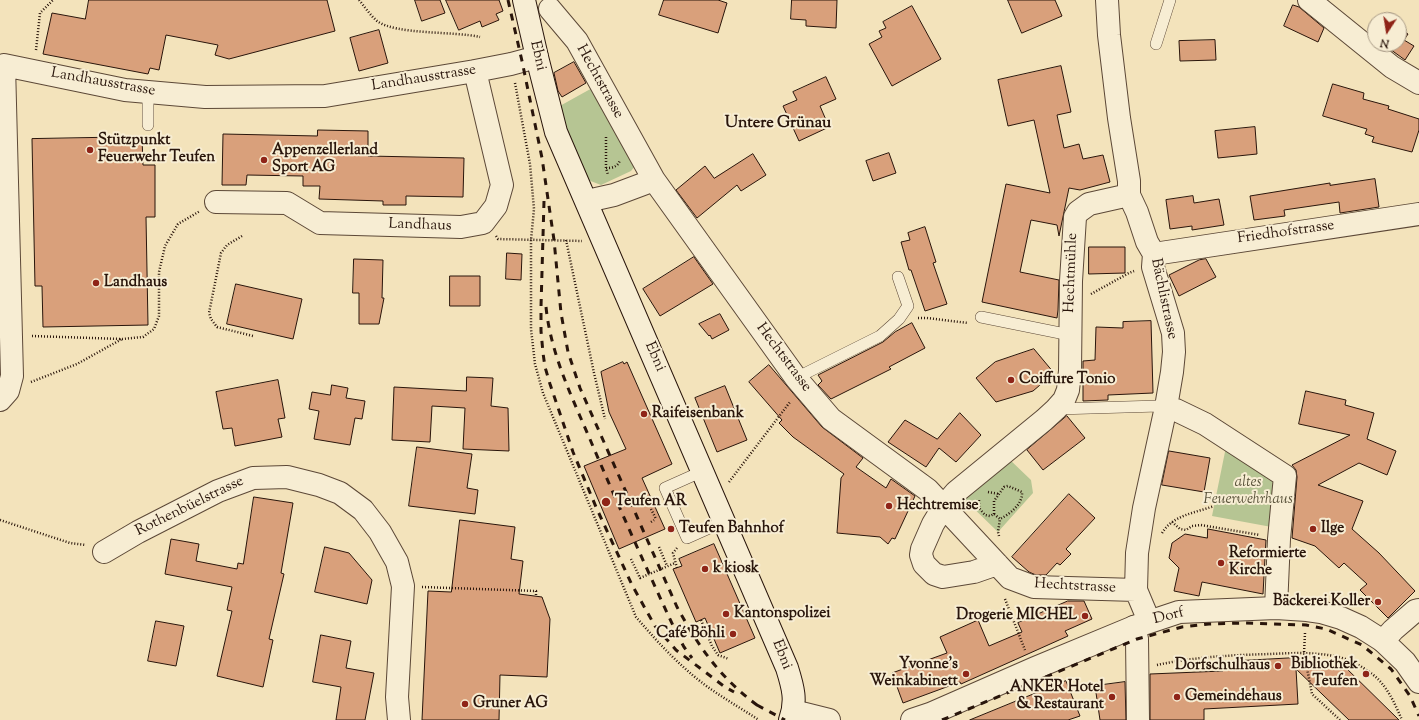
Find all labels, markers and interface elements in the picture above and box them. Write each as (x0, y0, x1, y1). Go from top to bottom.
north arrow (1367, 12, 1407, 52)
text: N (1379, 34, 1391, 51)
street label: Ebni (525, 39, 549, 73)
street label: Hechtstrasse (571, 42, 627, 122)
street label: Landhausstrasse (370, 62, 478, 96)
street label: Landhausstrasse (49, 65, 157, 101)
district label: Untere Grünau (725, 114, 831, 134)
place label: Stützpunkt Feuerwehr Teufen (98, 132, 215, 167)
place label: Appenzellerland Sport AG (272, 142, 378, 177)
marker: Stützpunkt Feuerwehr Teufen (85, 145, 95, 155)
marker: Appenzellerland Sport AG (259, 155, 269, 165)
street label: Landhaus (388, 216, 452, 236)
street label: Friedhofstrasse (1236, 217, 1336, 249)
street label: Hechtmühle (1062, 233, 1082, 313)
street label: Bächlistrasse (1146, 257, 1180, 341)
place label: Landhaus (104, 274, 167, 292)
marker: Landhaus (91, 278, 101, 288)
street label: Hechtstrasse (751, 320, 815, 396)
street label: Ebni (640, 339, 668, 375)
place label: Coiffure Tonio (1019, 371, 1115, 389)
marker: Coiffure Tonio (1006, 375, 1016, 385)
place label: Raifeisenbank (652, 405, 744, 423)
marker: Raifeisenbank (639, 409, 649, 419)
street label: Rothenbüelstrasse (133, 473, 247, 541)
park label: altes Feuerwehrhaus (1203, 474, 1293, 509)
place label: Teufen AR (615, 493, 687, 511)
marker: Teufen AR (600, 496, 612, 508)
place label: Hechtremise (897, 497, 979, 515)
marker: Hechtremise (884, 501, 894, 511)
place label: Teufen Bahnhof (679, 520, 784, 538)
place label: Ilge (1321, 520, 1344, 538)
marker: Teufen Bahnhof (666, 524, 676, 534)
marker: Ilge (1308, 524, 1318, 534)
place label: Reformierte Kirche (1229, 545, 1306, 580)
marker: Reformierte Kirche (1216, 558, 1226, 568)
place label: k kiosk (713, 560, 759, 578)
marker: k kiosk (700, 564, 710, 574)
street label: Hechtstrasse (1034, 576, 1116, 598)
place label: Bäckerei Koller (1273, 593, 1370, 611)
marker: Bäckerei Koller (1373, 597, 1383, 607)
place label: Kantonspolizei (734, 605, 830, 623)
street label: Dorf (1152, 605, 1186, 629)
place label: Drogerie MICHEL (956, 607, 1077, 625)
marker: Kantonspolizei (721, 609, 731, 619)
marker: Drogerie MICHEL (1080, 611, 1090, 621)
place label: Café Böhli (656, 625, 725, 643)
marker: Café Böhli (728, 629, 738, 639)
street label: Ebni (767, 637, 795, 673)
place label: Yvonne's Weinkabinett (869, 656, 958, 691)
place label: Bibliothek Teufen (1291, 656, 1358, 691)
place label: Dorfschulhaus (1175, 657, 1270, 675)
marker: Dorfschulhaus (1273, 661, 1283, 671)
marker: Yvonne's Weinkabinett (961, 669, 971, 679)
marker: Bibliothek Teufen (1361, 669, 1371, 679)
place label: ANKER Hotel & Restaurant (1010, 679, 1104, 714)
place label: Gemeindehaus (1185, 688, 1282, 706)
marker: ANKER Hotel & Restaurant (1107, 692, 1117, 702)
marker: Gemeindehaus (1172, 692, 1182, 702)
place label: Gruner AG (473, 695, 548, 713)
marker: Gruner AG (460, 699, 470, 709)

